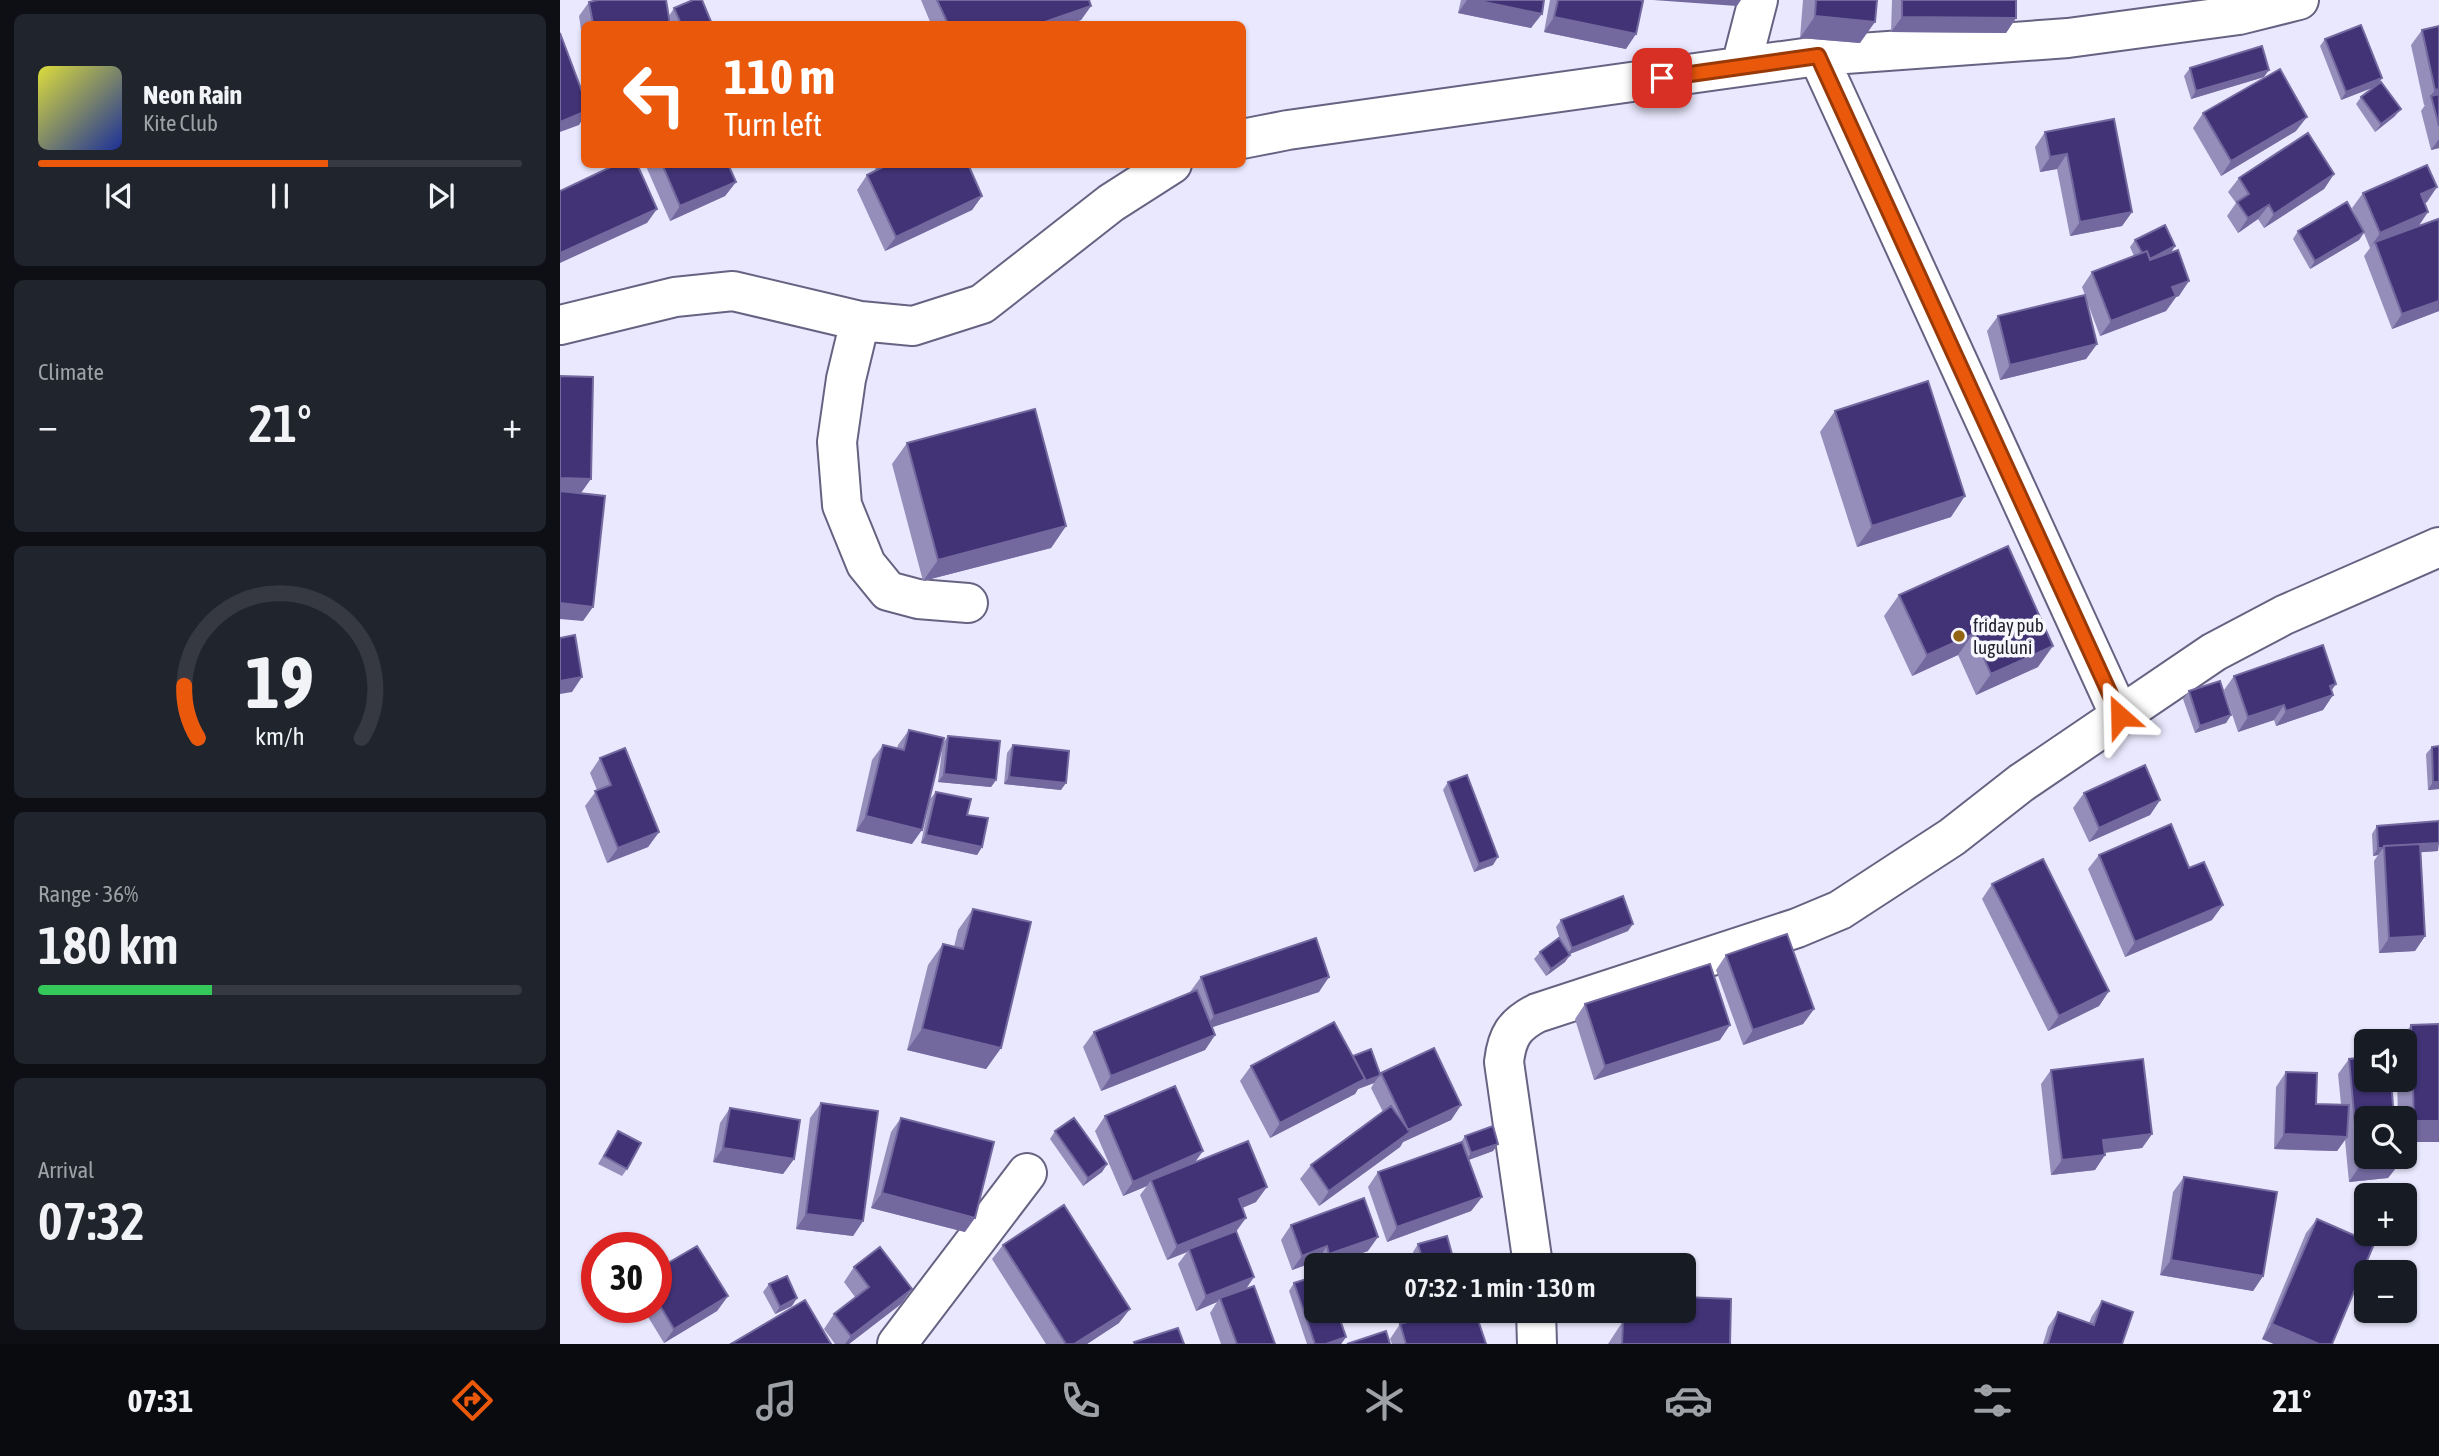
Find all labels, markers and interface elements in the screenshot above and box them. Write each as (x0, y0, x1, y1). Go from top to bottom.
text: 110 m (724, 48, 835, 104)
pin (1632, 48, 1692, 108)
icon: left (609, 49, 700, 140)
icon: arrive (1643, 59, 1681, 97)
text: Neon Rain (143, 80, 242, 110)
text: Turn left (724, 106, 822, 143)
text: Kite Club (143, 110, 218, 136)
icon: previous (100, 177, 138, 215)
icon: pause (261, 177, 299, 215)
icon: next (422, 177, 460, 215)
text: Climate (38, 359, 104, 385)
text: 21° (248, 393, 312, 453)
text: − (38, 403, 58, 446)
text: + (502, 403, 522, 446)
place label: friday pub luguluni (1973, 614, 2044, 658)
marker: friday pub luguluni (1951, 628, 1967, 644)
text: 19 (246, 640, 314, 723)
position arrow (2083, 679, 2157, 753)
text: km/h (255, 722, 305, 750)
text: Range · 36% (38, 881, 138, 907)
text: 180 km (38, 915, 179, 975)
map controls (2354, 1029, 2417, 1323)
button: sound (2354, 1029, 2417, 1092)
button: search (2354, 1106, 2417, 1169)
text: Arrival (38, 1157, 94, 1183)
button: + (2354, 1183, 2417, 1246)
text: 07:32 (38, 1191, 145, 1251)
speed limit sign: 30 (581, 1232, 672, 1323)
button: − (2354, 1260, 2417, 1323)
text: 07:32 · 1 min · 130 m (1405, 1273, 1595, 1303)
icon: directions (448, 1376, 497, 1425)
icon: music (752, 1376, 801, 1425)
icon: phone (1056, 1376, 1105, 1425)
icon: climate (1360, 1376, 1409, 1425)
icon: car (1664, 1376, 1713, 1425)
icon: filters (1968, 1376, 2017, 1425)
text: 07:31 (128, 1382, 193, 1419)
text: 21° (2272, 1382, 2311, 1419)

